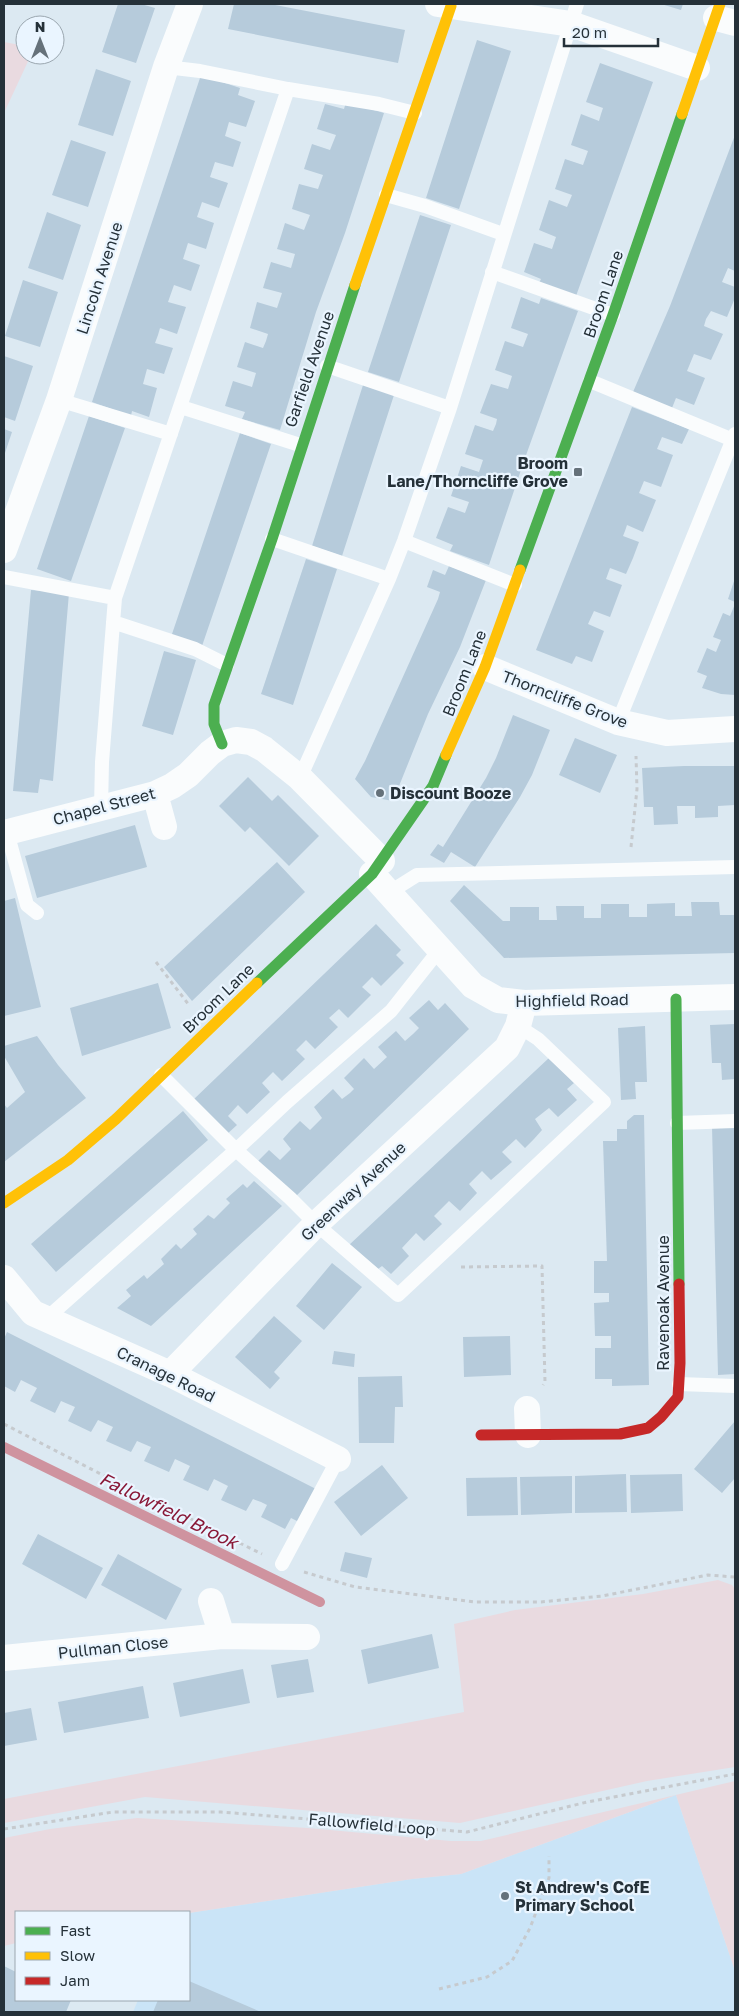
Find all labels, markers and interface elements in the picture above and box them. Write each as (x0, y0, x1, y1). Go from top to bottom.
north arrow (15, 15, 65, 65)
scale bar (564, 15, 658, 47)
text: N (35, 18, 45, 35)
text: 20 m (572, 23, 607, 41)
street label: Lincoln Avenue (71, 219, 127, 337)
street label: Broom Lane (579, 247, 627, 341)
street label: Garfield Avenue (280, 308, 338, 430)
place label: Broom Lane/Thorncliffe Grove (387, 453, 568, 491)
marker: Broom Lane/Thorncliffe Grove (572, 466, 584, 478)
street label: Broom Lane (438, 627, 490, 719)
street label: Thorncliffe Grove (499, 666, 631, 732)
street label: Chapel Street (51, 783, 157, 829)
place label: Discount Booze (390, 783, 511, 803)
marker: Discount Booze (374, 787, 386, 799)
street label: Broom Lane (178, 959, 258, 1037)
street label: Highfield Road (515, 989, 629, 1011)
street label: Greenway Avenue (296, 1137, 410, 1245)
street label: Ravenoak Avenue (653, 1235, 673, 1371)
street label: Cranage Road (113, 1342, 219, 1406)
water label: Fallowfield Brook (96, 1467, 243, 1554)
street label: Pullman Close (57, 1631, 169, 1663)
street label: Fallowfield Loop (308, 1808, 436, 1840)
place label: St Andrew's CofE Primary School (515, 1877, 649, 1915)
marker: St Andrew's CofE Primary School (499, 1890, 511, 1902)
legend (15, 1911, 190, 2001)
text: Fast (60, 1921, 91, 1939)
text: Slow (60, 1946, 95, 1964)
text: Jam (60, 1971, 90, 1989)

